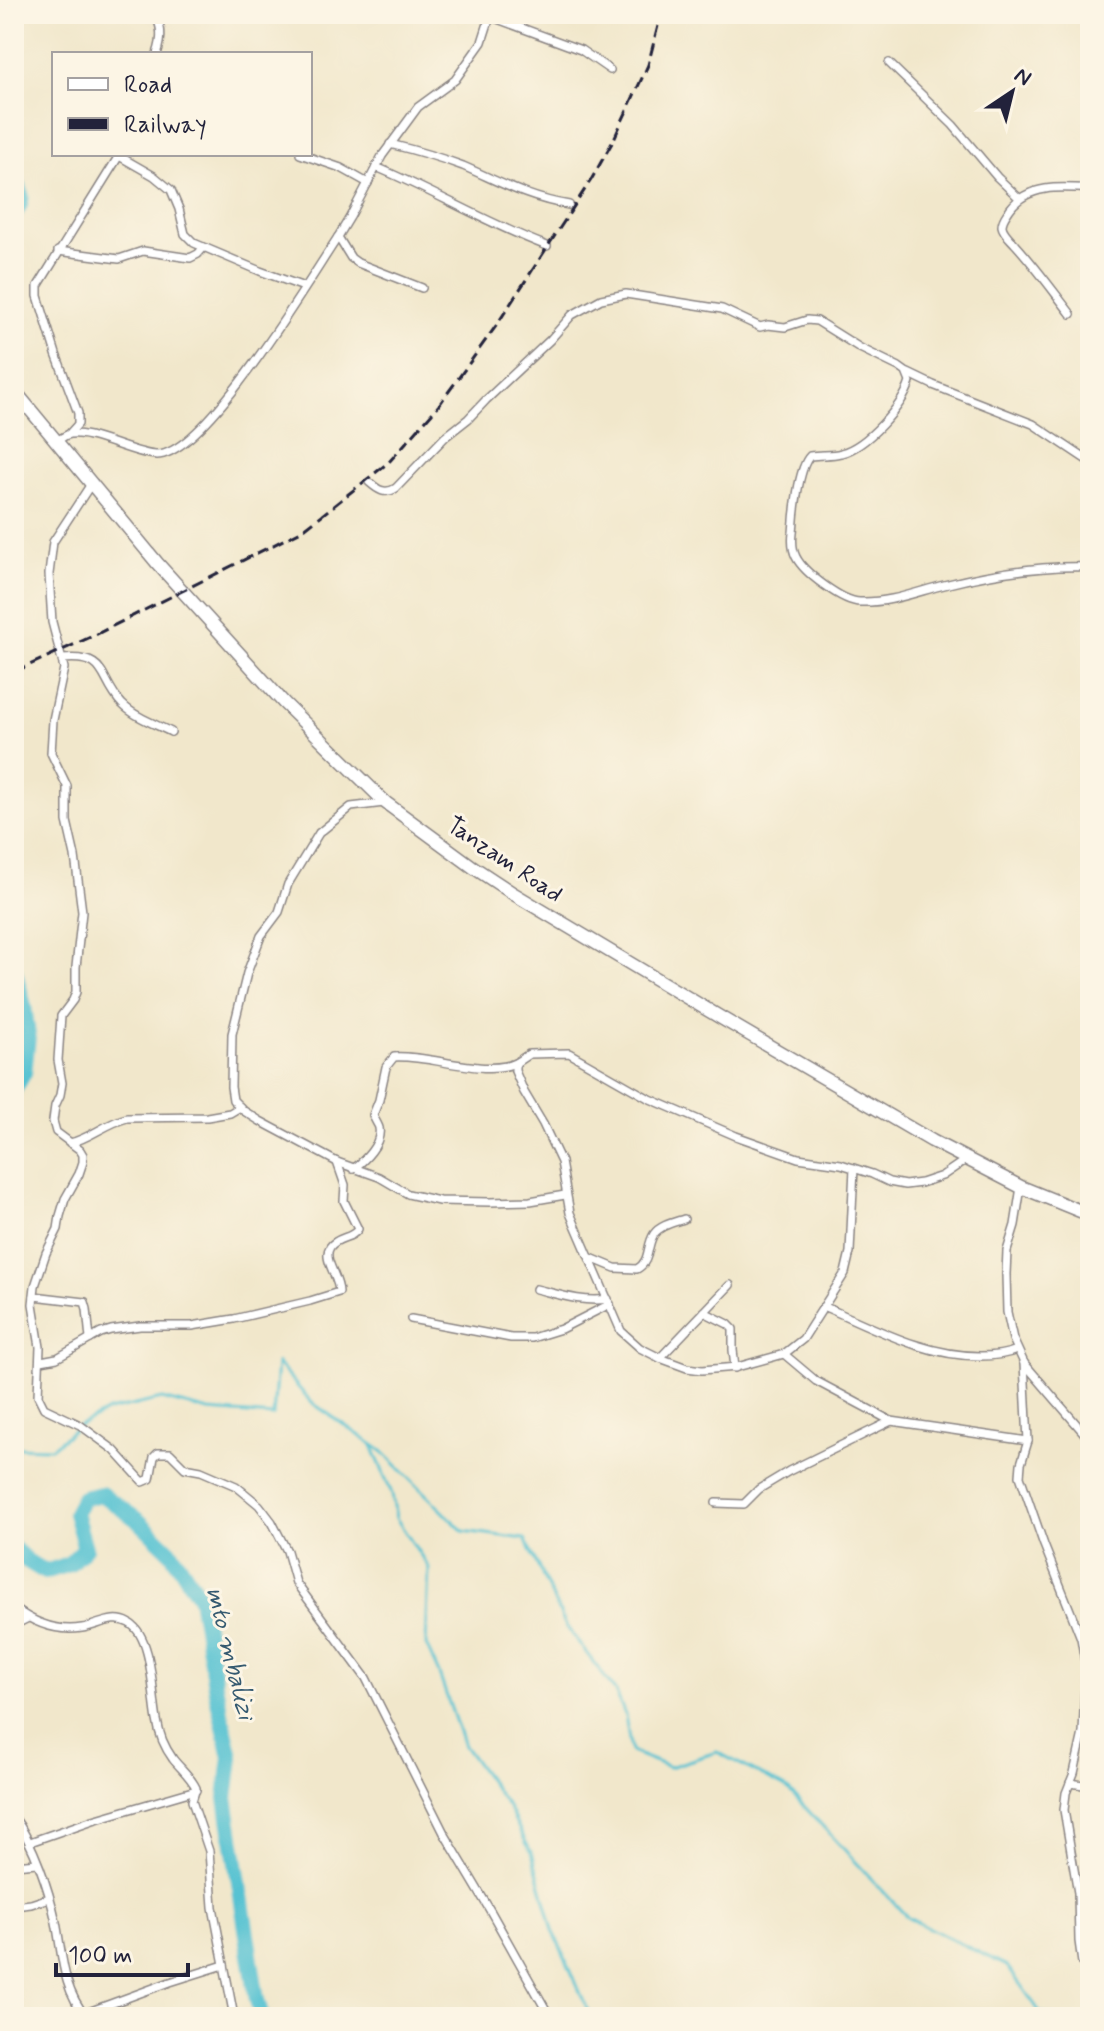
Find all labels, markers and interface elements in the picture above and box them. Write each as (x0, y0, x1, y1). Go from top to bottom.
legend (52, 52, 312, 156)
north arrow (972, 52, 1052, 132)
text: N (1008, 62, 1036, 93)
text: Road (124, 70, 172, 101)
text: Railway (124, 110, 207, 141)
street label: Tanzam Road (440, 810, 568, 910)
water label: mto mbalizi (197, 1584, 263, 1725)
scale bar (56, 1927, 188, 1977)
text: 100 m (68, 1941, 132, 1972)

